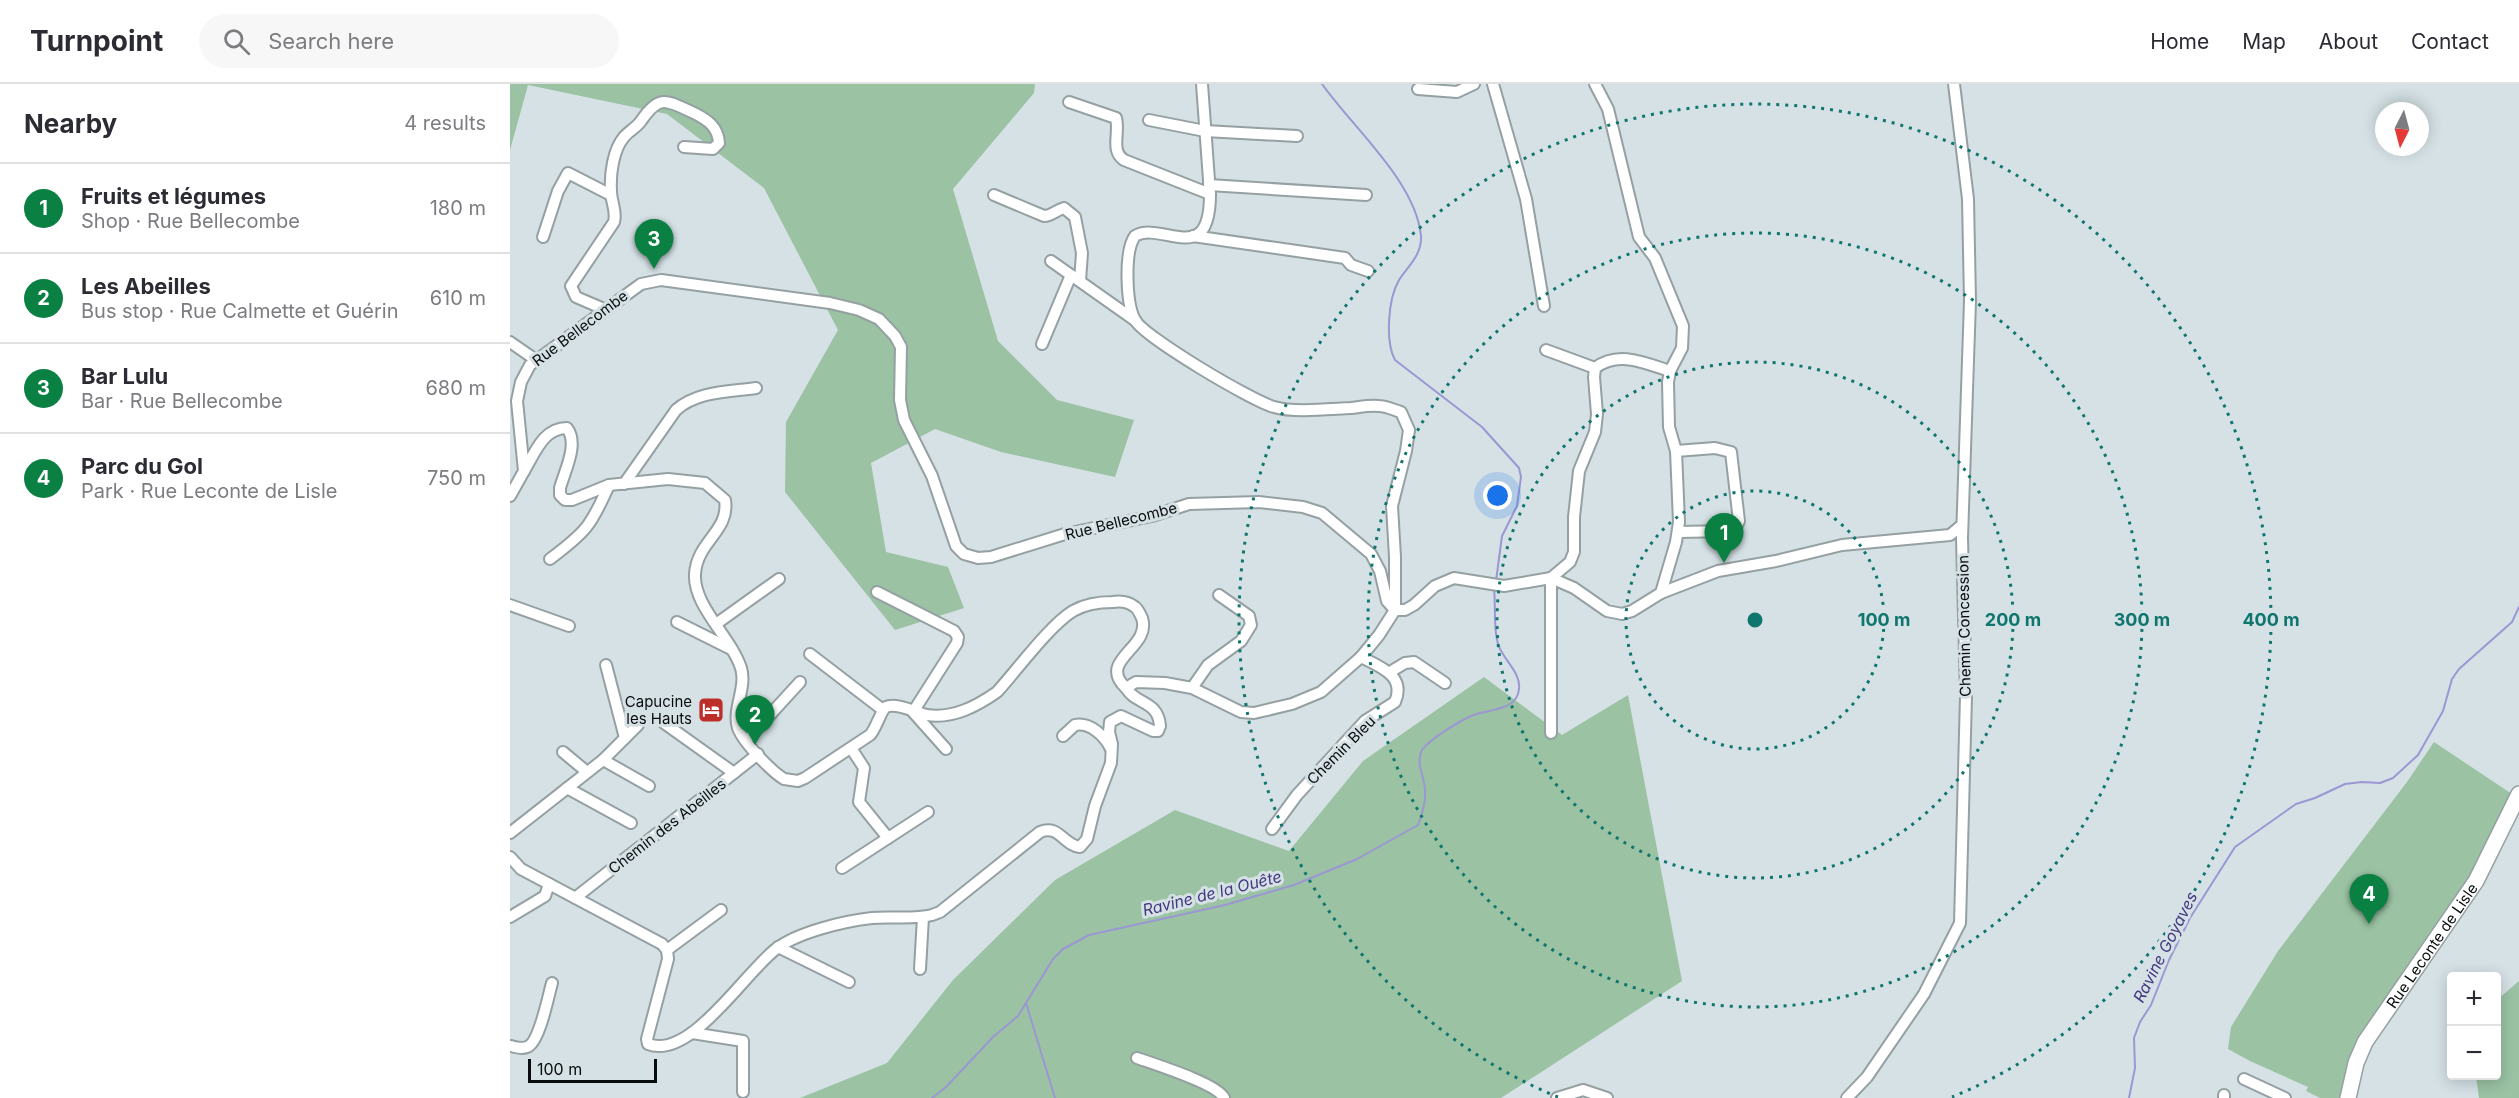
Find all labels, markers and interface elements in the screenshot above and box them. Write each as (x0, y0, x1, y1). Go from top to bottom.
search box (199, 14, 619, 68)
text: Turnpoint (30, 24, 163, 58)
icon: search (220, 25, 253, 58)
text: Search here (268, 28, 394, 54)
text: Home (2150, 29, 2209, 54)
text: Map (2242, 29, 2286, 54)
text: About (2319, 29, 2378, 54)
text: Contact (2411, 29, 2489, 54)
north arrow (2375, 102, 2429, 156)
text: Nearby (24, 108, 117, 139)
text: 4 results (404, 111, 486, 135)
text: Fruits et légumes (81, 183, 266, 209)
text: 1 (39, 196, 48, 220)
text: 180 m (430, 196, 486, 220)
text: Shop · Rue Bellecombe (81, 209, 300, 233)
pin: 3 (634, 220, 674, 269)
text: Les Abeilles (81, 273, 211, 299)
text: 2 (37, 286, 50, 310)
text: 610 m (430, 286, 486, 310)
street label: Rue Bellecombe (528, 286, 632, 370)
text: Bus stop · Rue Calmette et Guérin (81, 299, 399, 323)
text: Bar Lulu (81, 363, 168, 389)
text: 3 (37, 376, 50, 400)
text: 680 m (425, 376, 486, 400)
text: Bar · Rue Bellecombe (81, 389, 283, 413)
text: Parc du Gol (81, 453, 203, 479)
text: 4 (37, 466, 50, 490)
text: 750 m (427, 466, 486, 490)
text: Park · Rue Leconte de Lisle (81, 479, 337, 503)
your location (1483, 481, 1512, 510)
street label: Rue Bellecombe (1063, 498, 1179, 544)
pin: 1 (1704, 514, 1744, 563)
street label: Chemin Concession (1953, 555, 1975, 697)
text: 100 m (1858, 609, 1910, 630)
text: 200 m (1985, 609, 2041, 630)
text: 300 m (2114, 609, 2170, 630)
text: 400 m (2242, 609, 2300, 630)
centre of rings (1745, 610, 1765, 630)
place label: Capucine les Hauts (625, 692, 692, 728)
hotel icon: Capucine les Hauts (696, 695, 726, 725)
pin: 2 (736, 696, 774, 745)
street label: Chemin Bleu (1303, 712, 1379, 788)
street label: Chemin des Abeilles (604, 774, 730, 878)
water label: Ravine de la Ouête (1140, 866, 1284, 920)
pin: 4 (2350, 874, 2388, 924)
street label: Rue Leconte de Lisle (2382, 879, 2481, 1012)
water label: Ravine Goyaves (2129, 888, 2201, 1006)
map controls (2447, 972, 2501, 1080)
button: + (2447, 972, 2501, 1026)
button: − (2447, 1026, 2501, 1080)
scale bar (528, 1056, 657, 1084)
text: 100 m (537, 1059, 582, 1079)

